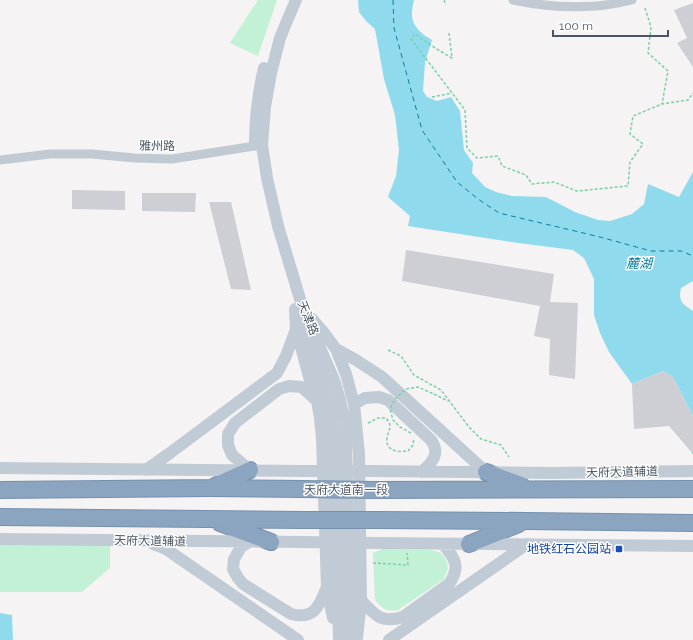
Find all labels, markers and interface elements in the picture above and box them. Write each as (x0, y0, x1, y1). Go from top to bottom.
scale bar (553, 12, 668, 38)
text: 100 m (559, 19, 593, 33)
street label: 雅州路 (139, 139, 175, 153)
water label: 麓湖 (626, 256, 654, 271)
street label: 天津路 (295, 299, 321, 337)
street label: 天府大道辅道 (586, 464, 658, 480)
street label: 天府大道南一段 (304, 483, 388, 497)
street label: 天府大道辅道 (114, 533, 186, 549)
place label: 地铁红石公园站 (527, 542, 611, 556)
marker: 地铁红石公园站 (614, 544, 624, 554)

